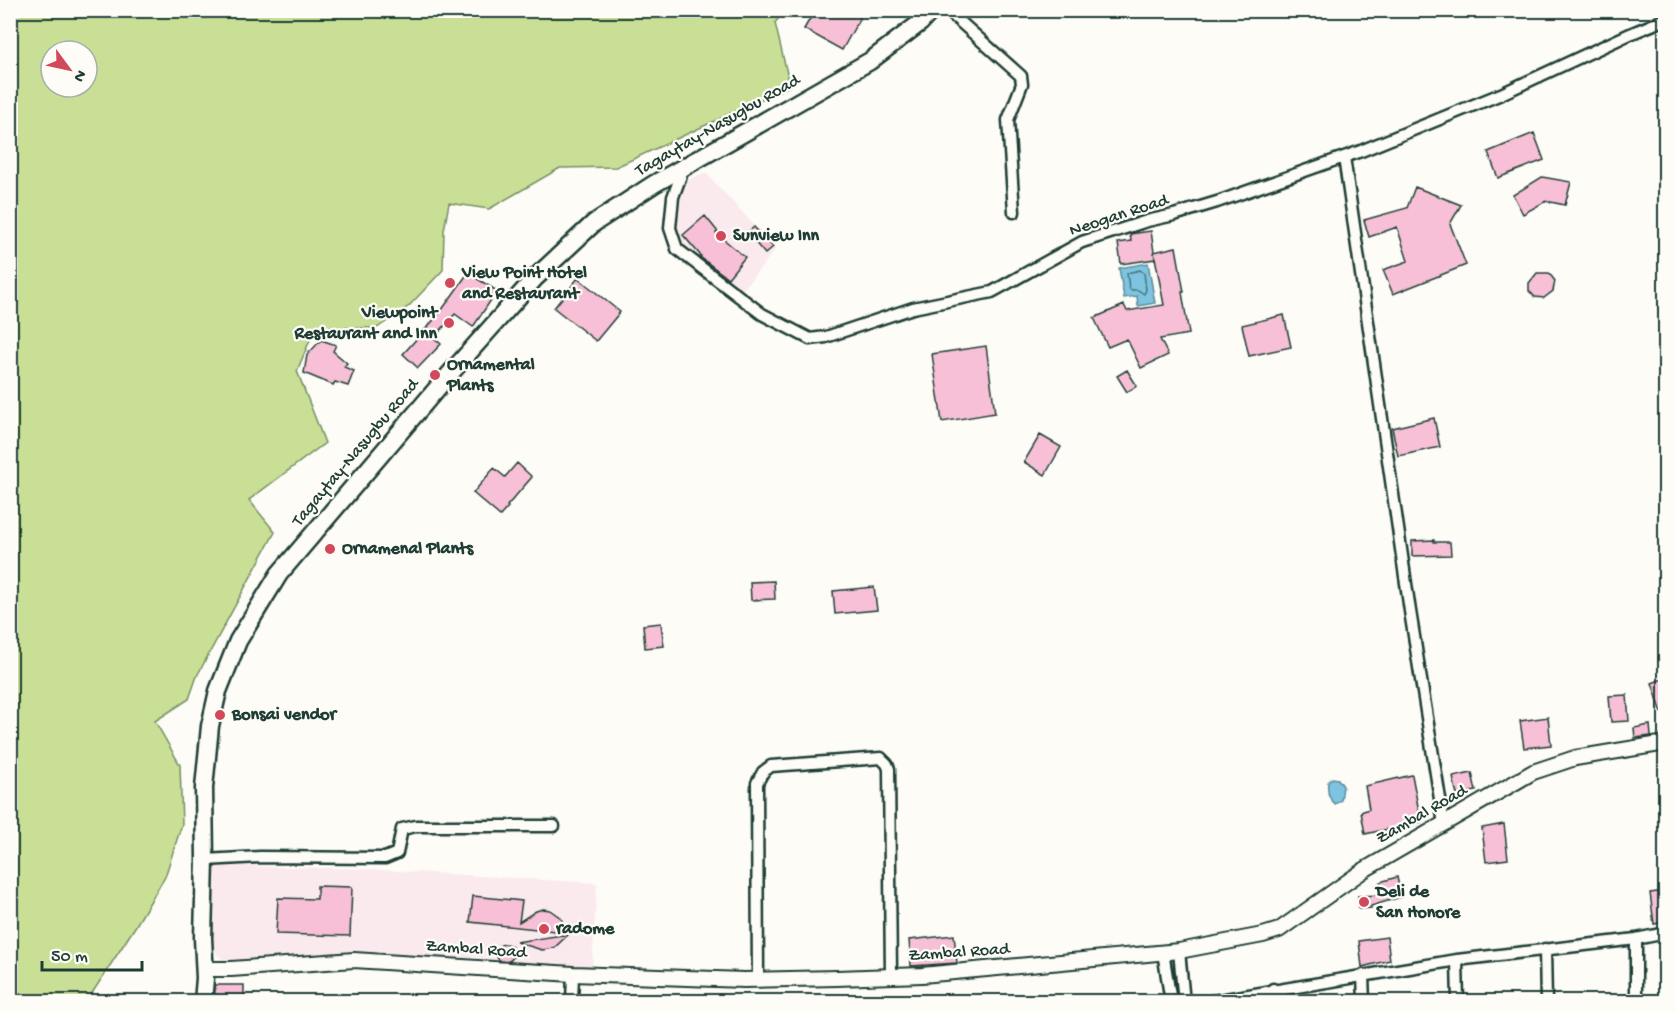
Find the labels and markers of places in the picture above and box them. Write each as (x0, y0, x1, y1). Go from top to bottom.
place label: Sunview Inn (733, 226, 820, 247)
marker: Sunview Inn (714, 229, 728, 243)
place label: View Point Hotel and Restaurant (461, 263, 587, 305)
marker: View Point Hotel and Restaurant (443, 276, 457, 290)
place label: Viewpoint Restaurant and Inn (294, 303, 439, 345)
marker: Viewpoint Restaurant and Inn (442, 316, 456, 330)
place label: Ornamental Plants (446, 355, 535, 397)
marker: Ornamental Plants (428, 368, 442, 382)
place label: Ornamenal Plants (342, 539, 474, 560)
marker: Ornamenal Plants (323, 542, 337, 556)
place label: Bonsai vendor (231, 705, 339, 726)
marker: Bonsai vendor (213, 708, 227, 722)
place label: Deli de San Honore (1374, 882, 1461, 924)
marker: Deli de San Honore (1357, 895, 1371, 909)
place label: radome (555, 919, 615, 940)
marker: radome (537, 922, 551, 936)

